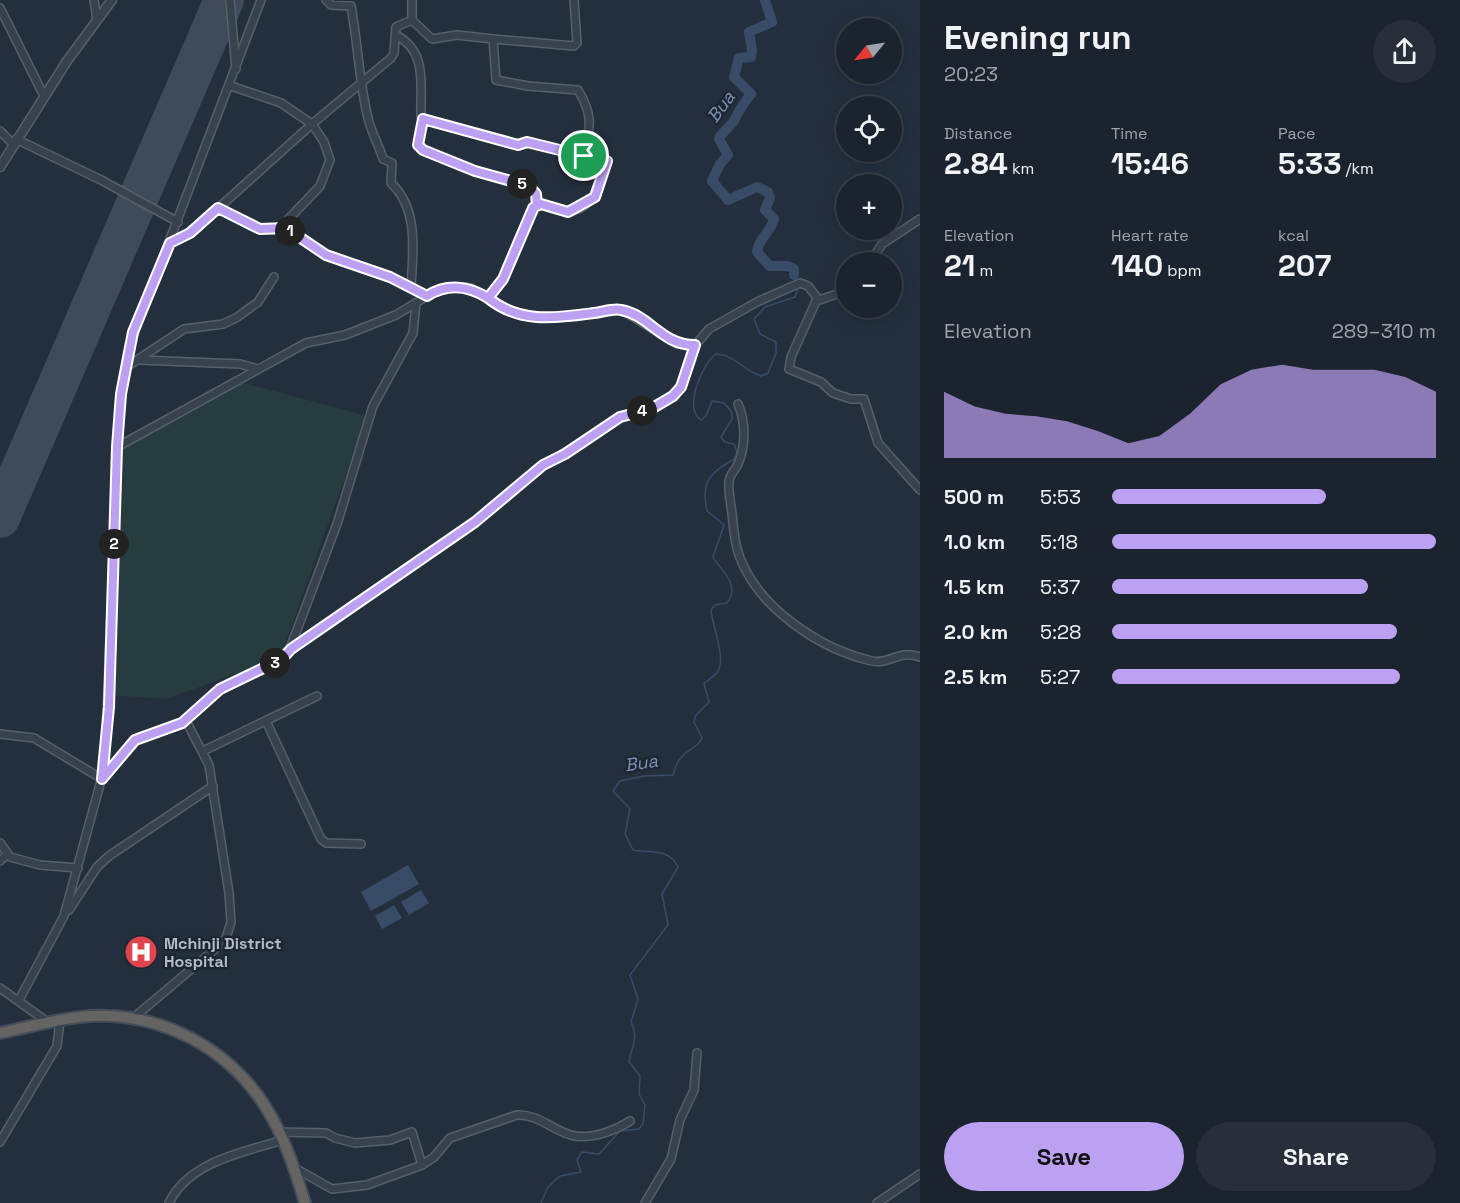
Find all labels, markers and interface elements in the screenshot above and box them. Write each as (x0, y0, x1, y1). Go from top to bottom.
text: Evening run (944, 17, 1132, 59)
north arrow (836, 18, 902, 84)
map controls (836, 18, 902, 318)
button: share (1373, 20, 1436, 83)
text: 20:23 (944, 61, 998, 87)
water label: Bua (702, 86, 740, 127)
button: locate (836, 96, 902, 162)
text: Distance (944, 123, 1012, 144)
text: Time (1111, 123, 1147, 144)
text: Pace (1278, 123, 1315, 144)
pin (558, 130, 609, 181)
icon: arrive (567, 139, 600, 172)
text: 2.84 (944, 144, 1008, 183)
text: 15:46 (1111, 144, 1189, 183)
text: 5:33 (1278, 144, 1341, 183)
text: km (1008, 158, 1034, 179)
text: /km (1341, 158, 1374, 179)
pin: 5 (507, 169, 537, 199)
text: 5 (517, 173, 527, 194)
button: + (836, 174, 902, 240)
pin: 1 (275, 216, 305, 246)
text: 1 (286, 220, 294, 241)
text: Elevation (944, 225, 1014, 246)
text: Heart rate (1111, 225, 1189, 246)
text: kcal (1278, 225, 1309, 246)
text: 21 (944, 246, 975, 285)
text: 140 (1111, 246, 1163, 285)
text: 207 (1278, 246, 1331, 285)
button: − (836, 252, 902, 318)
text: m (975, 260, 993, 281)
text: bpm (1163, 260, 1202, 281)
text: Elevation (944, 318, 1032, 344)
text: 289–310 m (1332, 318, 1436, 344)
pin: 4 (627, 396, 657, 426)
text: 4 (637, 400, 647, 421)
text: 500 m (944, 484, 1004, 510)
text: 5:53 (1040, 484, 1081, 510)
pin: 2 (99, 529, 129, 559)
text: 1.0 km (944, 529, 1005, 555)
text: 5:18 (1040, 529, 1078, 555)
text: 2 (109, 533, 119, 554)
text: 1.5 km (944, 574, 1004, 600)
text: 5:37 (1040, 574, 1080, 600)
text: 2.0 km (944, 619, 1008, 645)
text: 5:28 (1040, 619, 1082, 645)
pin: 3 (260, 648, 290, 678)
text: 3 (270, 652, 280, 673)
text: 2.5 km (944, 664, 1007, 690)
text: 5:27 (1040, 664, 1080, 690)
water label: Bua (623, 748, 660, 776)
place label: Mchinji District Hospital (164, 933, 282, 972)
hospital icon: Mchinji District Hospital (123, 934, 159, 970)
button: Save (944, 1122, 1184, 1191)
button: Share (1196, 1122, 1436, 1191)

